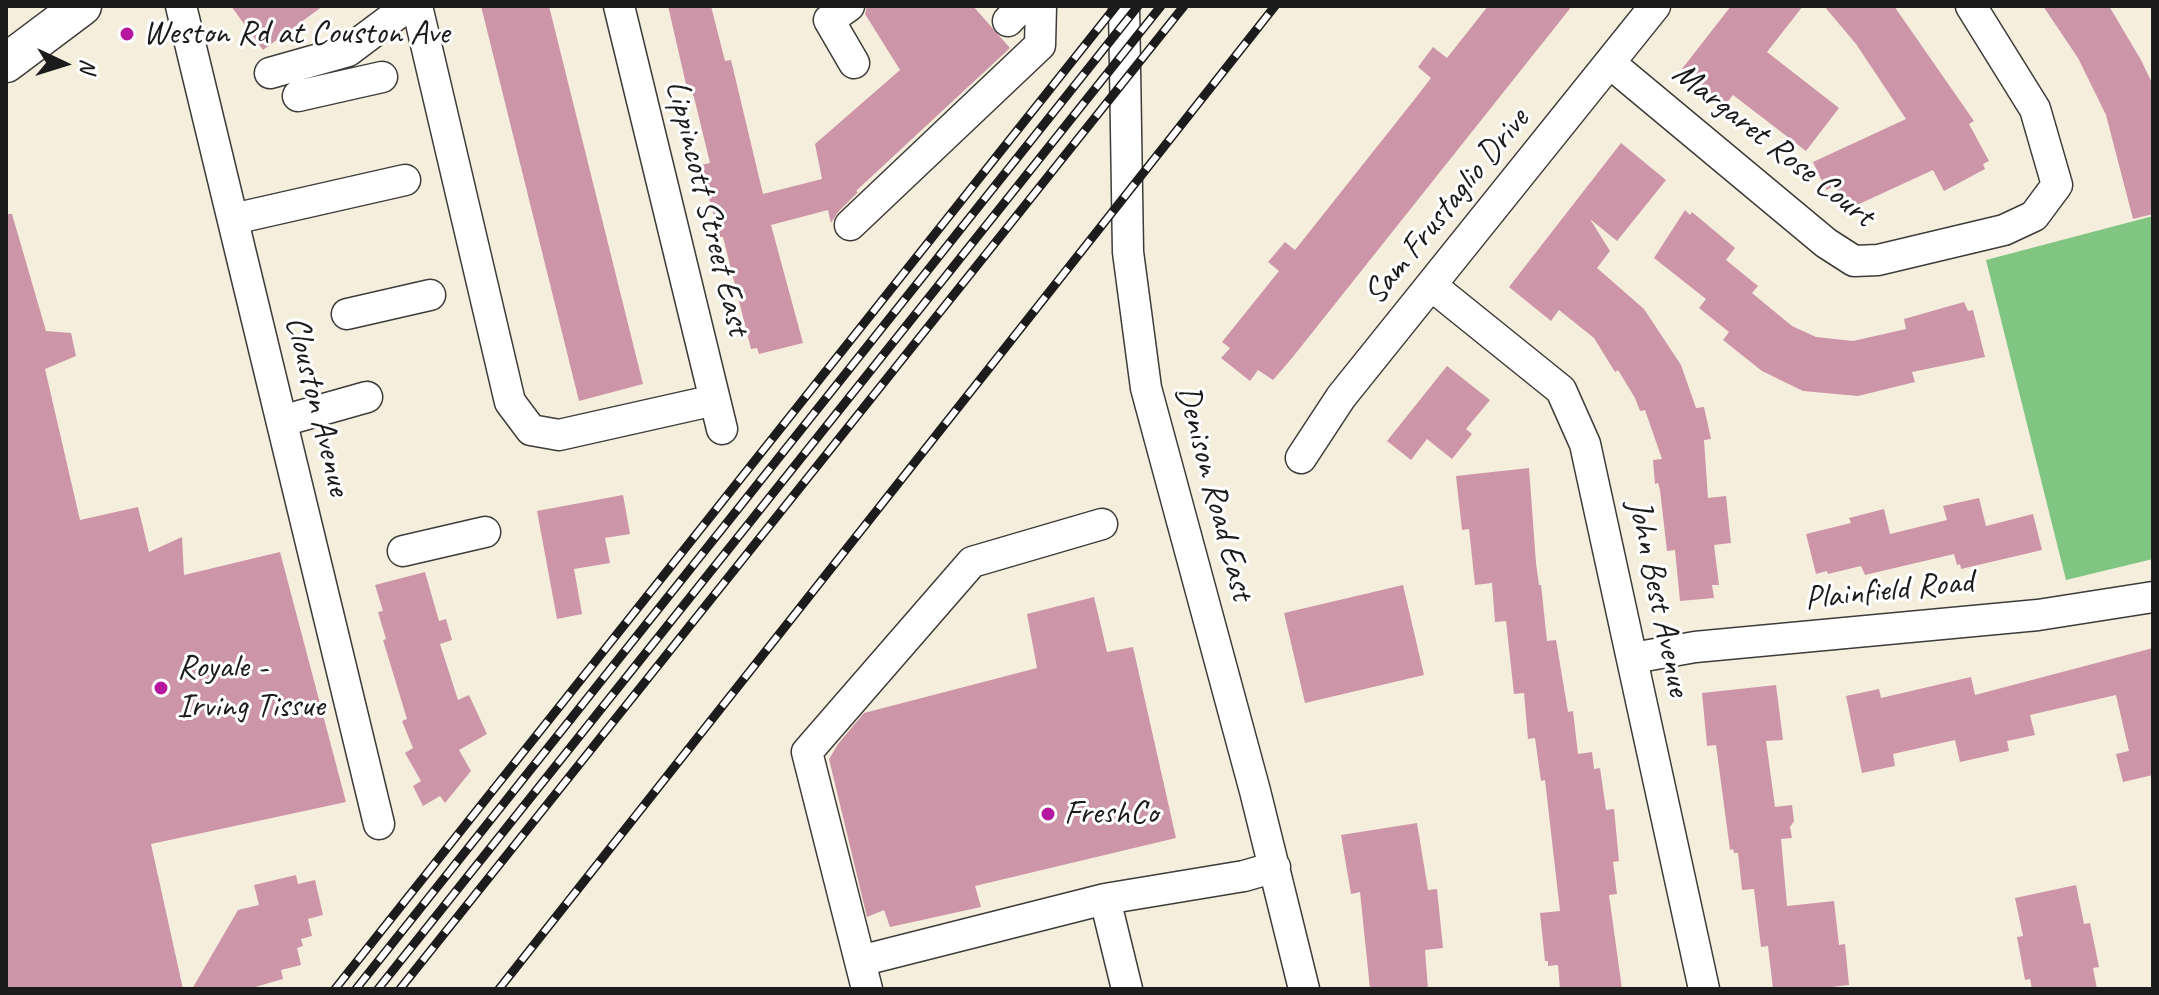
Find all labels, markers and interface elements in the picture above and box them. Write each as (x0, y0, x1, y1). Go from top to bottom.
place label: Weston Rd at Couston Ave (143, 14, 449, 54)
north arrow (24, 24, 104, 104)
marker: Weston Rd at Couston Ave (118, 25, 136, 43)
street label: Margaret Rose Court (1664, 54, 1882, 236)
text: N (74, 58, 102, 73)
street label: Lippincott Street East (656, 76, 758, 340)
street label: Sam Frustaglio Drive (1356, 101, 1538, 313)
street label: Clouston Avenue (275, 312, 359, 500)
street label: Denison Road East (1166, 381, 1262, 605)
street label: John Best Avenue (1617, 496, 1699, 700)
street label: Plainfield Road (1803, 562, 1975, 620)
place label: Royale - Irving Tissue (177, 648, 324, 728)
marker: Royale - Irving Tissue (152, 679, 170, 697)
place label: FreshCo (1064, 794, 1158, 834)
marker: FreshCo (1039, 805, 1057, 823)

